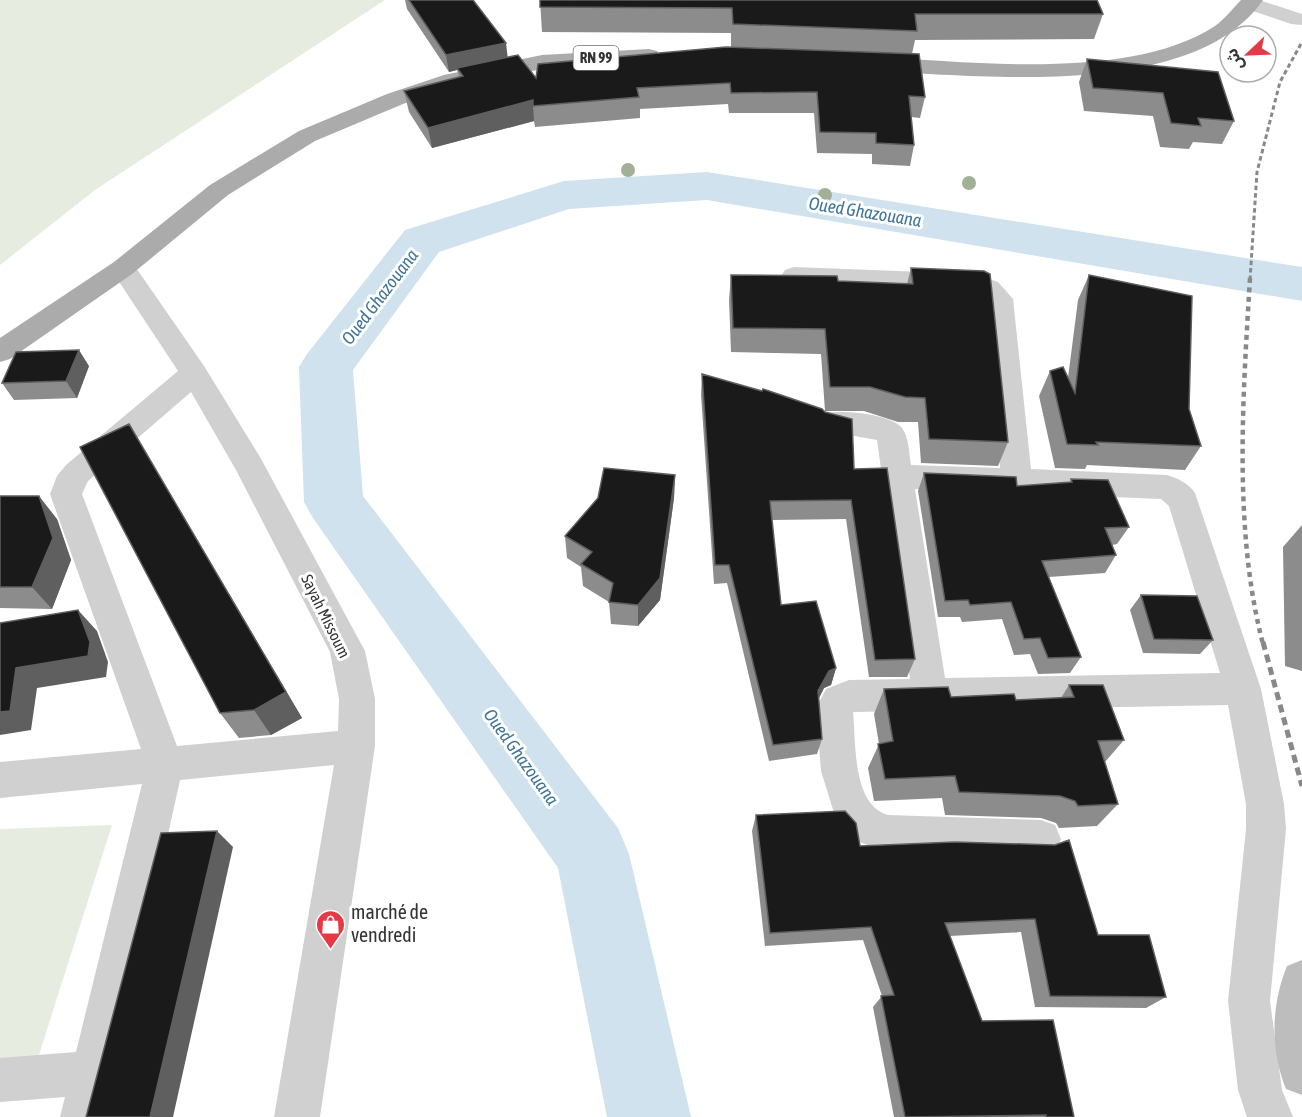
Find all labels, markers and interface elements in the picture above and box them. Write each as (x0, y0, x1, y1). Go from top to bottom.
north arrow (1218, 24, 1278, 84)
road number: RN 99 (574, 46, 618, 70)
text: ش (1222, 46, 1248, 73)
water label: Oued Ghazouana (807, 192, 923, 231)
water label: Oued Ghazouana (337, 245, 423, 348)
street label: Sayah Missoum (297, 571, 354, 661)
water label: Oued Ghazouana (480, 705, 564, 809)
place label: marché de vendredi (351, 900, 428, 946)
shop icon: marché de vendredi (314, 908, 346, 950)

